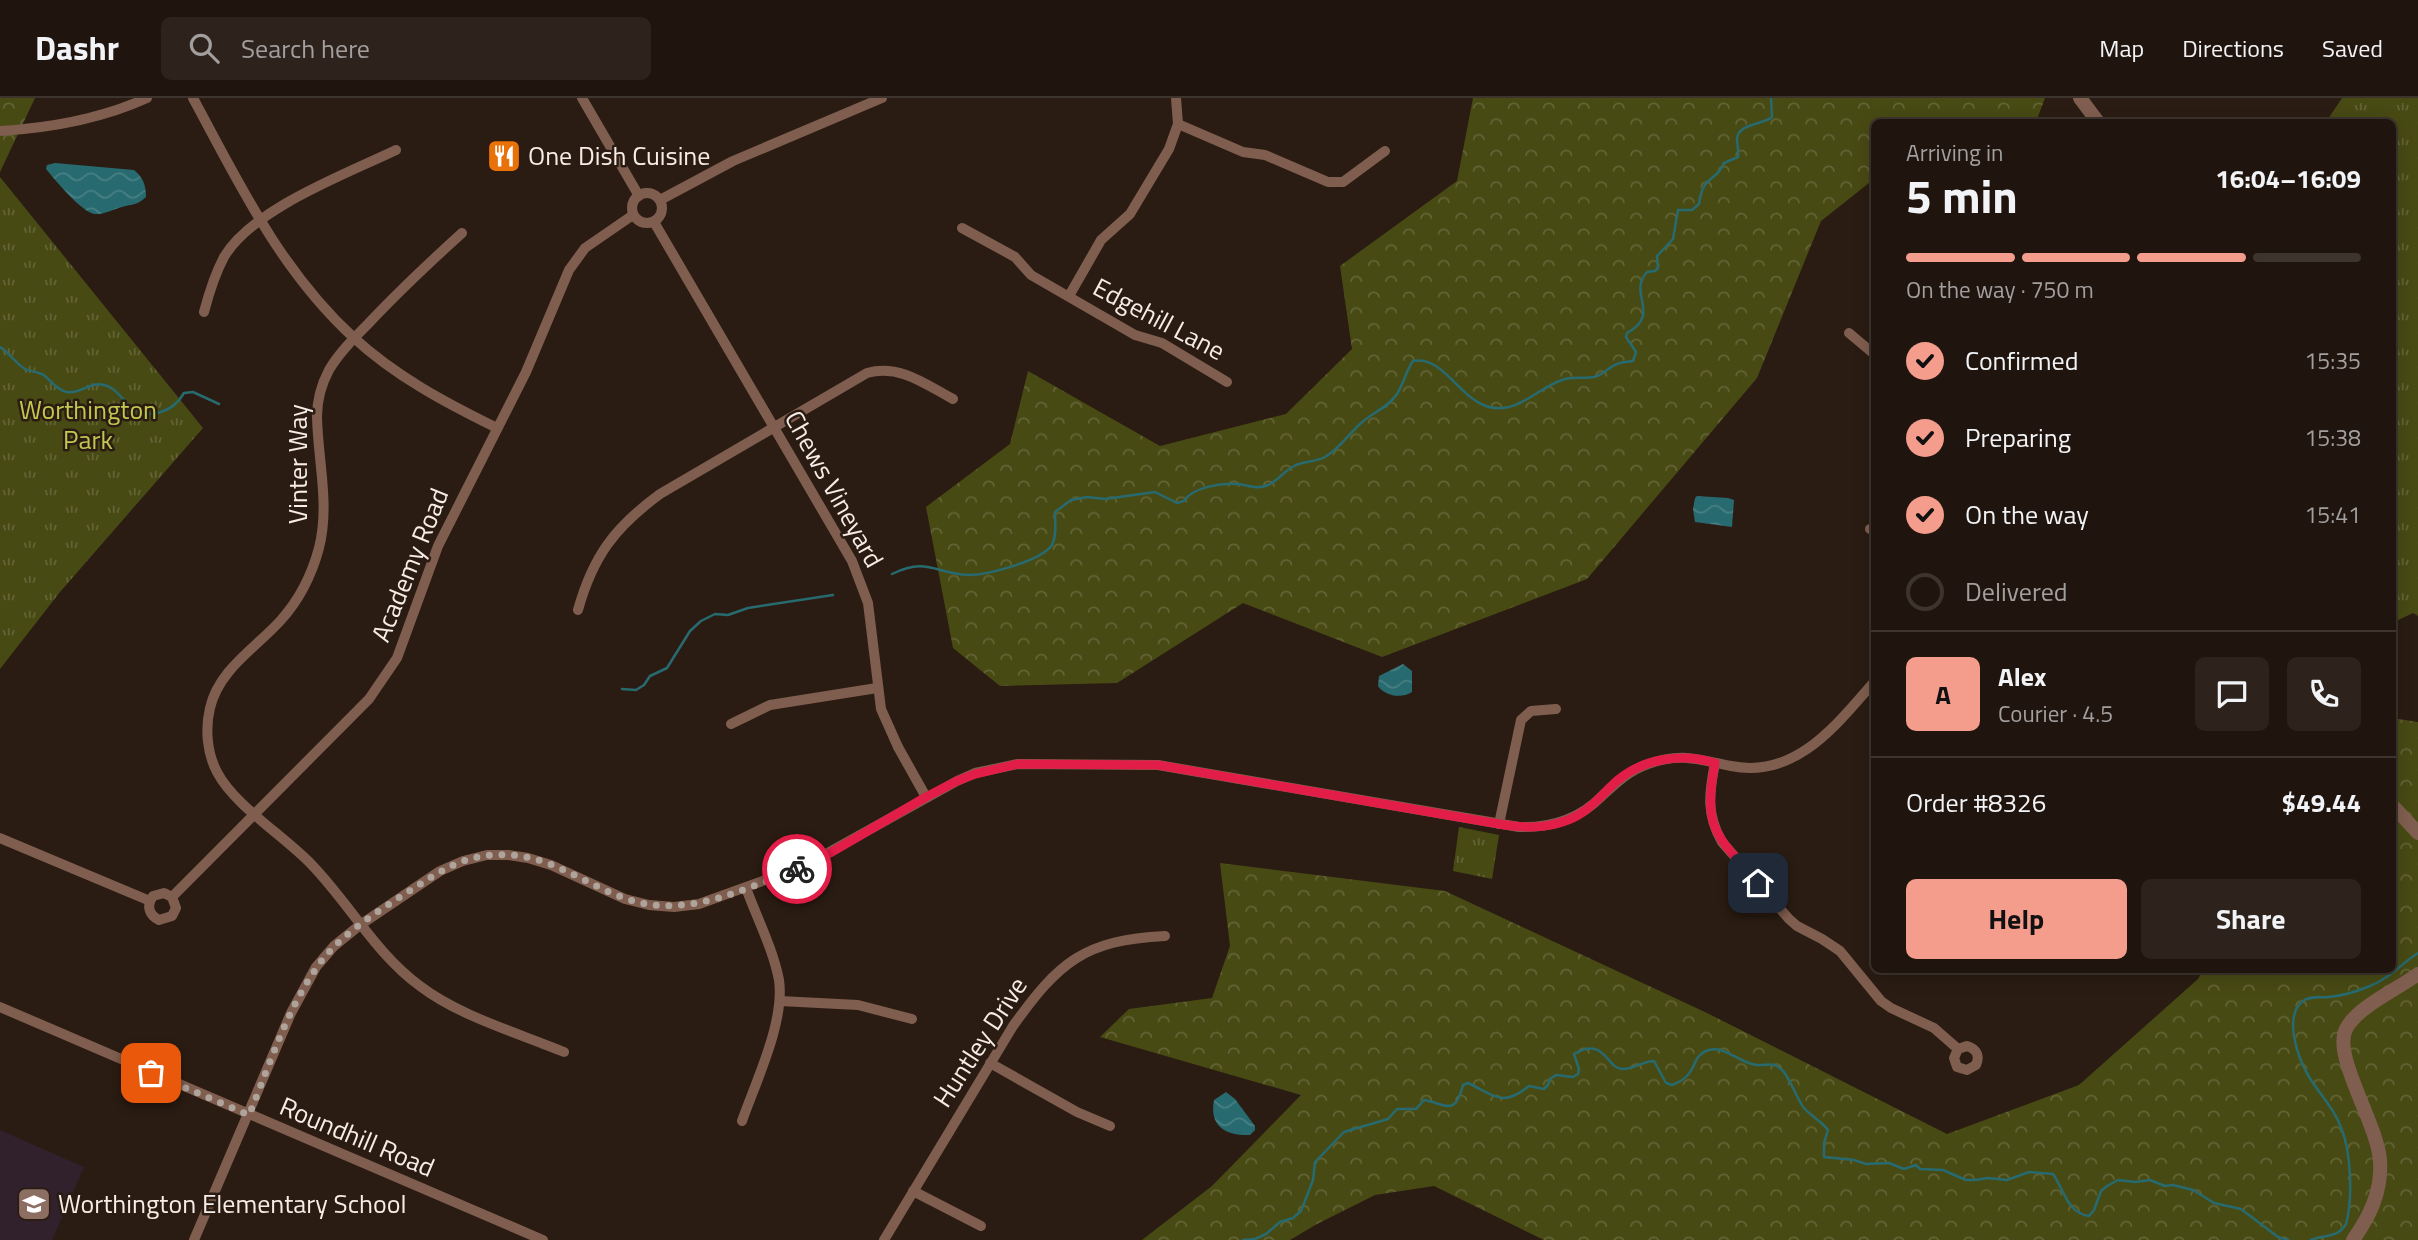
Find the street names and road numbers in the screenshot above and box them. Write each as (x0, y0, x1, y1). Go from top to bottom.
street label: Edgehill Lane (1086, 267, 1232, 370)
street label: Chews Vineyard (775, 403, 894, 574)
street label: Vinter Way (278, 404, 317, 524)
street label: Academy Road (361, 482, 458, 648)
street label: Huntley Drive (923, 969, 1036, 1115)
street label: Roundhill Road (274, 1086, 441, 1187)

